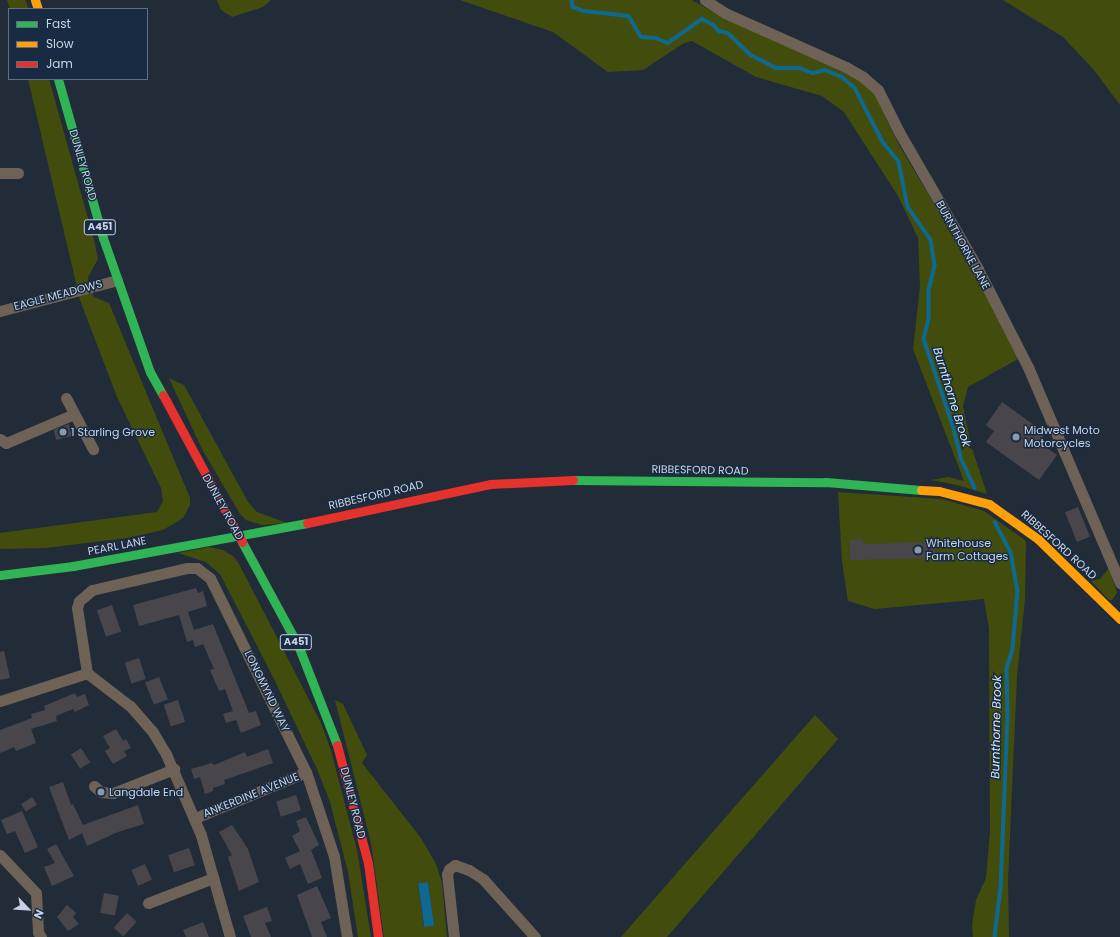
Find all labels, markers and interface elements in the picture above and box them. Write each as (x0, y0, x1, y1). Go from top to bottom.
legend (8, 8, 148, 80)
text: Fast (46, 15, 71, 32)
text: Slow (46, 35, 74, 52)
text: Jam (46, 55, 73, 72)
street label: DUNLEY ROAD (67, 128, 99, 202)
street label: BURNTHORNE LANE (933, 198, 993, 292)
road number: A451 (83, 219, 117, 235)
street label: EAGLE MEADOWS (12, 277, 104, 313)
water label: Burnthorne Brook (930, 345, 974, 449)
place label: Midwest Moto Motorcycles (1024, 424, 1100, 450)
place label: 1 Starling Grove (71, 425, 155, 439)
marker: 1 Starling Grove (58, 427, 68, 437)
marker: Midwest Moto Motorcycles (1011, 432, 1021, 442)
street label: RIBBESFORD ROAD (651, 463, 749, 477)
street label: DUNLEY ROAD (199, 472, 247, 542)
street label: RIBBESFORD ROAD (327, 478, 425, 512)
street label: RIBBESFORD ROAD (1019, 508, 1099, 582)
street label: PEARL LANE (87, 534, 147, 558)
place label: Whitehouse Farm Cottages (926, 537, 1008, 563)
marker: Whitehouse Farm Cottages (913, 545, 923, 555)
road number: A451 (279, 634, 313, 650)
street label: LONGMYND WAY (242, 648, 292, 734)
water label: Burnthorne Brook (988, 675, 1004, 779)
street label: DUNLEY ROAD (338, 766, 368, 840)
street label: ANKERDINE AVENUE (201, 770, 301, 820)
place label: Langdale End (109, 785, 183, 799)
marker: Langdale End (96, 787, 106, 797)
north arrow (8, 889, 48, 929)
text: N (30, 907, 48, 921)

